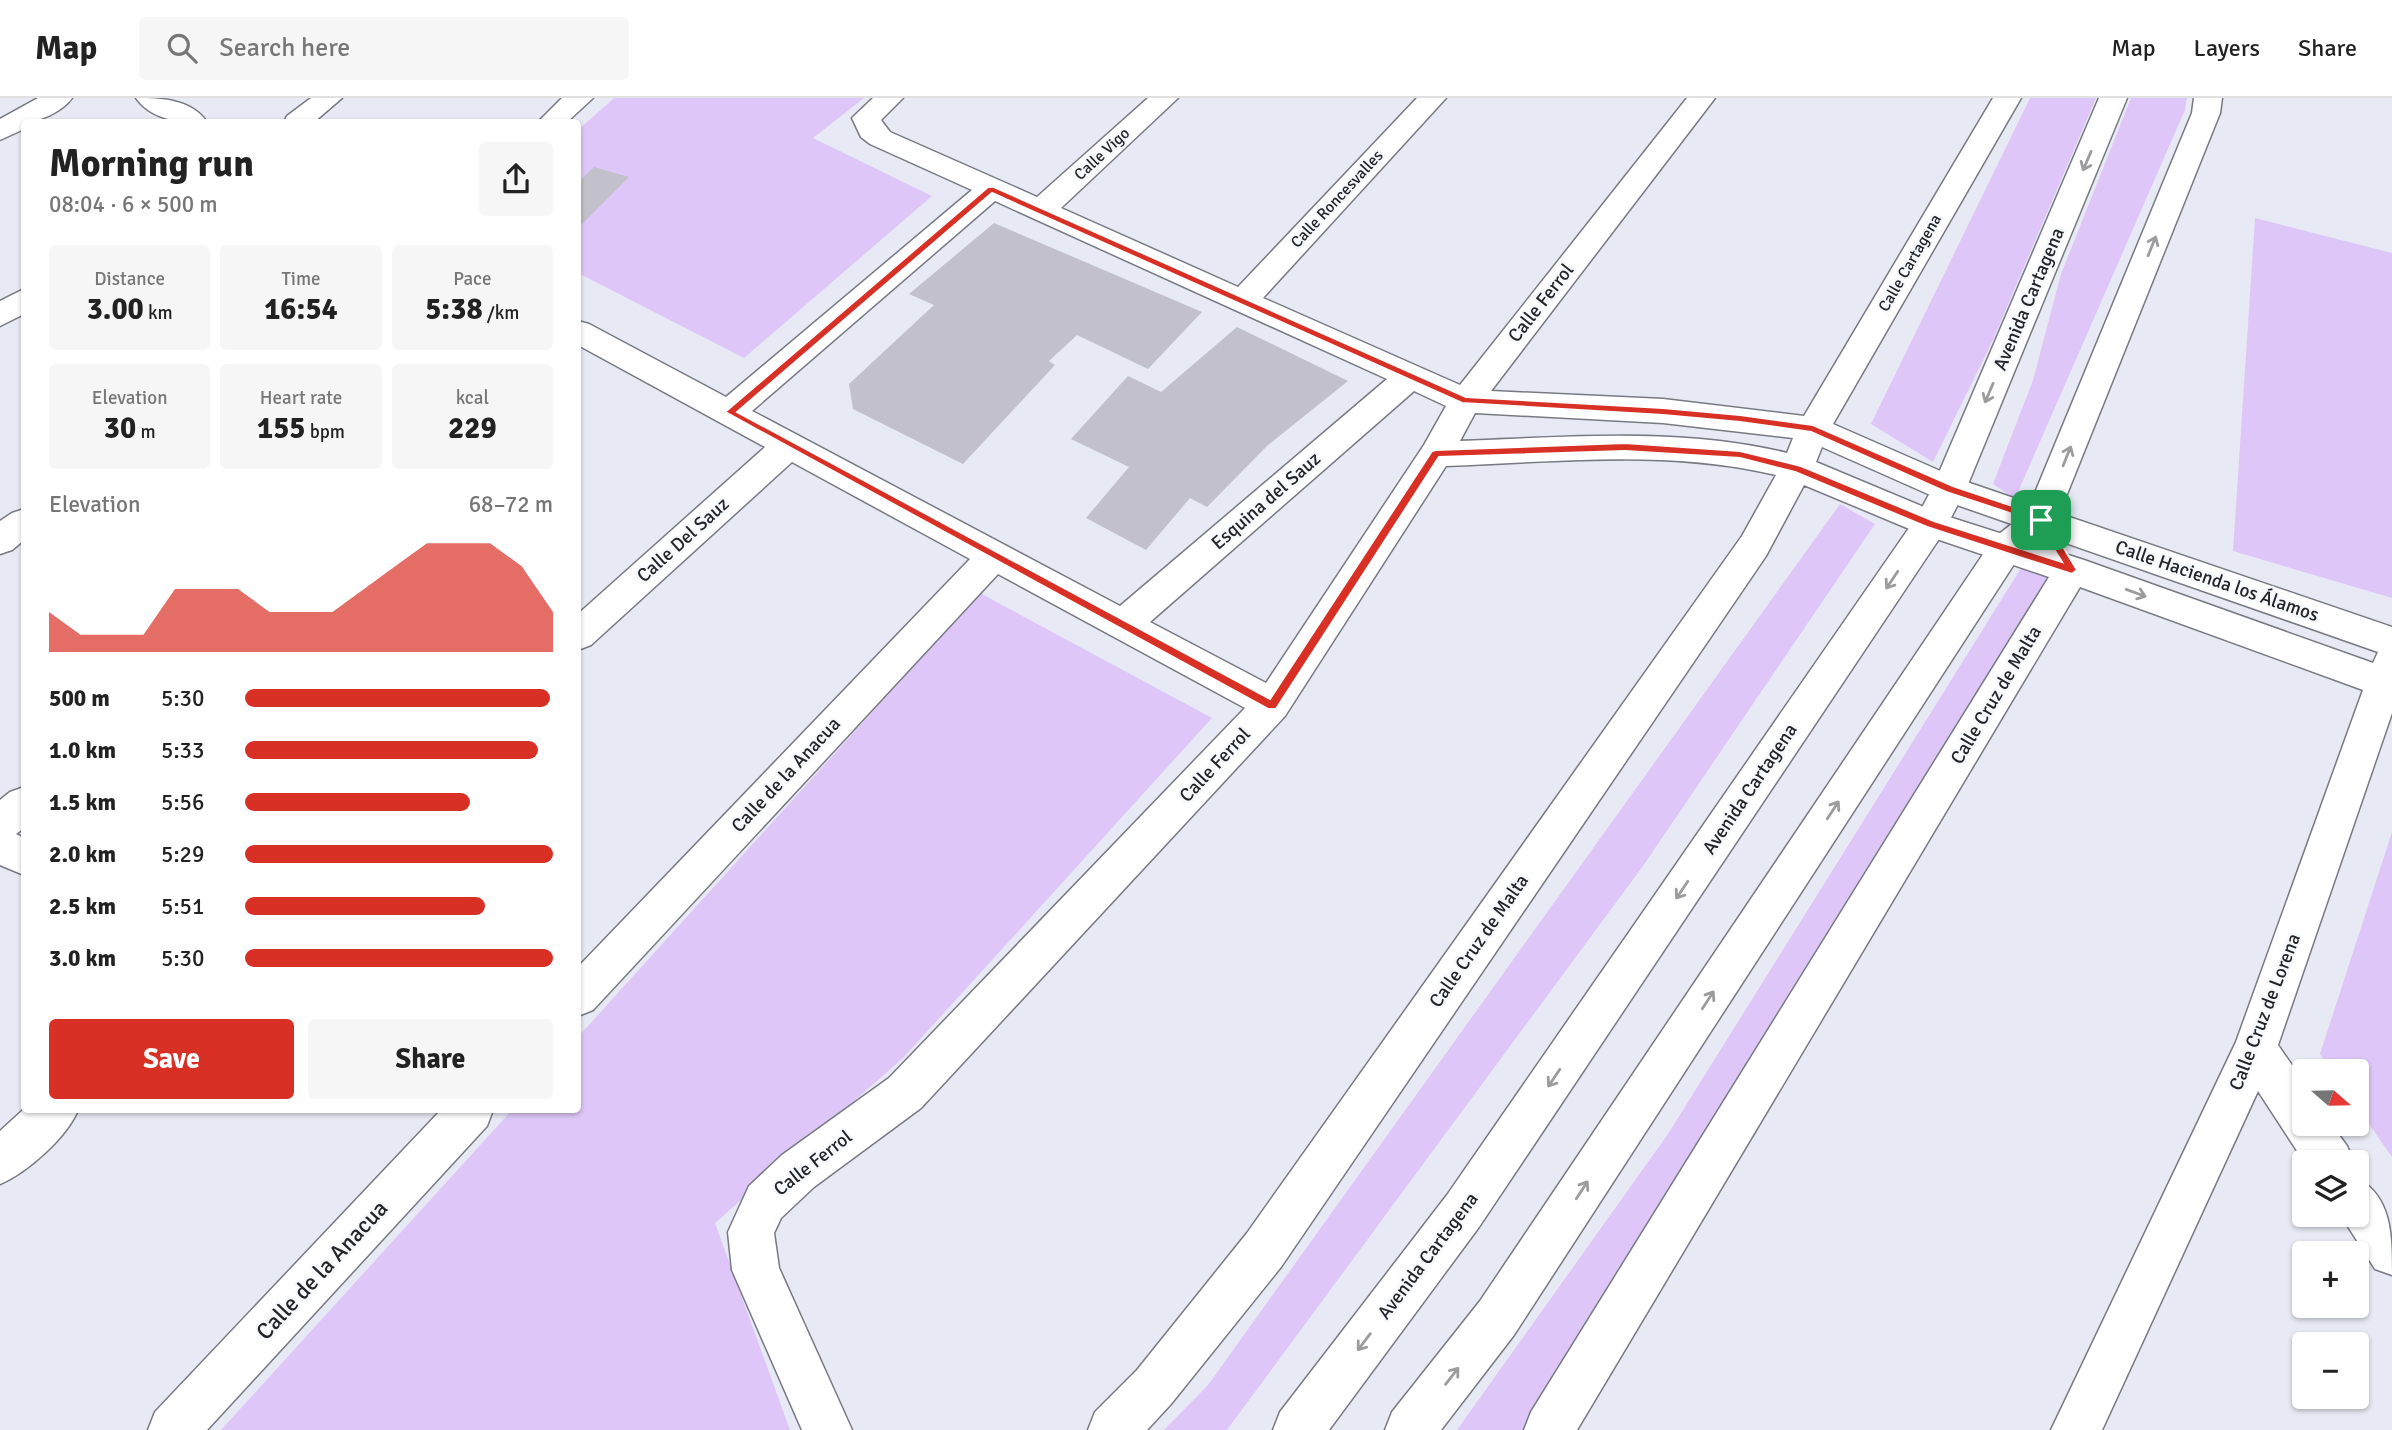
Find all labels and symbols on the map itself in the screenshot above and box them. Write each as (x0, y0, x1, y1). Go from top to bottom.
street label: Calle Vigo (1070, 123, 1134, 185)
street label: Calle Roncesvalles (1287, 146, 1387, 252)
one-way arrow (2080, 150, 2093, 171)
street label: Calle Cartagena (1874, 211, 1946, 315)
street label: Avenida Cartagena (1988, 224, 2070, 374)
one-way arrow (2147, 235, 2160, 257)
street label: Calle Ferrol (1503, 259, 1579, 347)
one-way arrow (1982, 382, 1995, 404)
one-way arrow (2061, 446, 2074, 468)
street label: Esquina del Sauz (1206, 447, 1326, 555)
pin (2011, 490, 2071, 550)
street label: Calle Del Sauz (632, 492, 734, 588)
street label: Calle Hacienda los Álamos (2112, 535, 2322, 627)
one-way arrow (1885, 570, 1899, 589)
one-way arrow (2125, 587, 2147, 600)
street label: Calle Cruz de Malta (1945, 621, 2047, 769)
street label: Calle de la Anacua (726, 712, 846, 838)
street label: Avenida Cartagena (1697, 719, 1803, 859)
street label: Calle Ferrol (1174, 723, 1256, 807)
one-way arrow (1826, 801, 1840, 820)
street label: Calle Cruz de Malta (1424, 870, 1534, 1012)
one-way arrow (1674, 880, 1689, 899)
street label: Calle Cruz de Lorena (2224, 930, 2306, 1094)
one-way arrow (1700, 991, 1715, 1010)
north arrow (2292, 1059, 2370, 1136)
one-way arrow (1547, 1068, 1561, 1087)
street label: Calle Ferrol (769, 1125, 857, 1201)
one-way arrow (1575, 1181, 1589, 1200)
street label: Avenida Cartagena (1372, 1188, 1484, 1324)
street label: Calle de la Anacua (250, 1194, 394, 1346)
one-way arrow (1356, 1333, 1371, 1351)
one-way arrow (1444, 1367, 1459, 1386)

